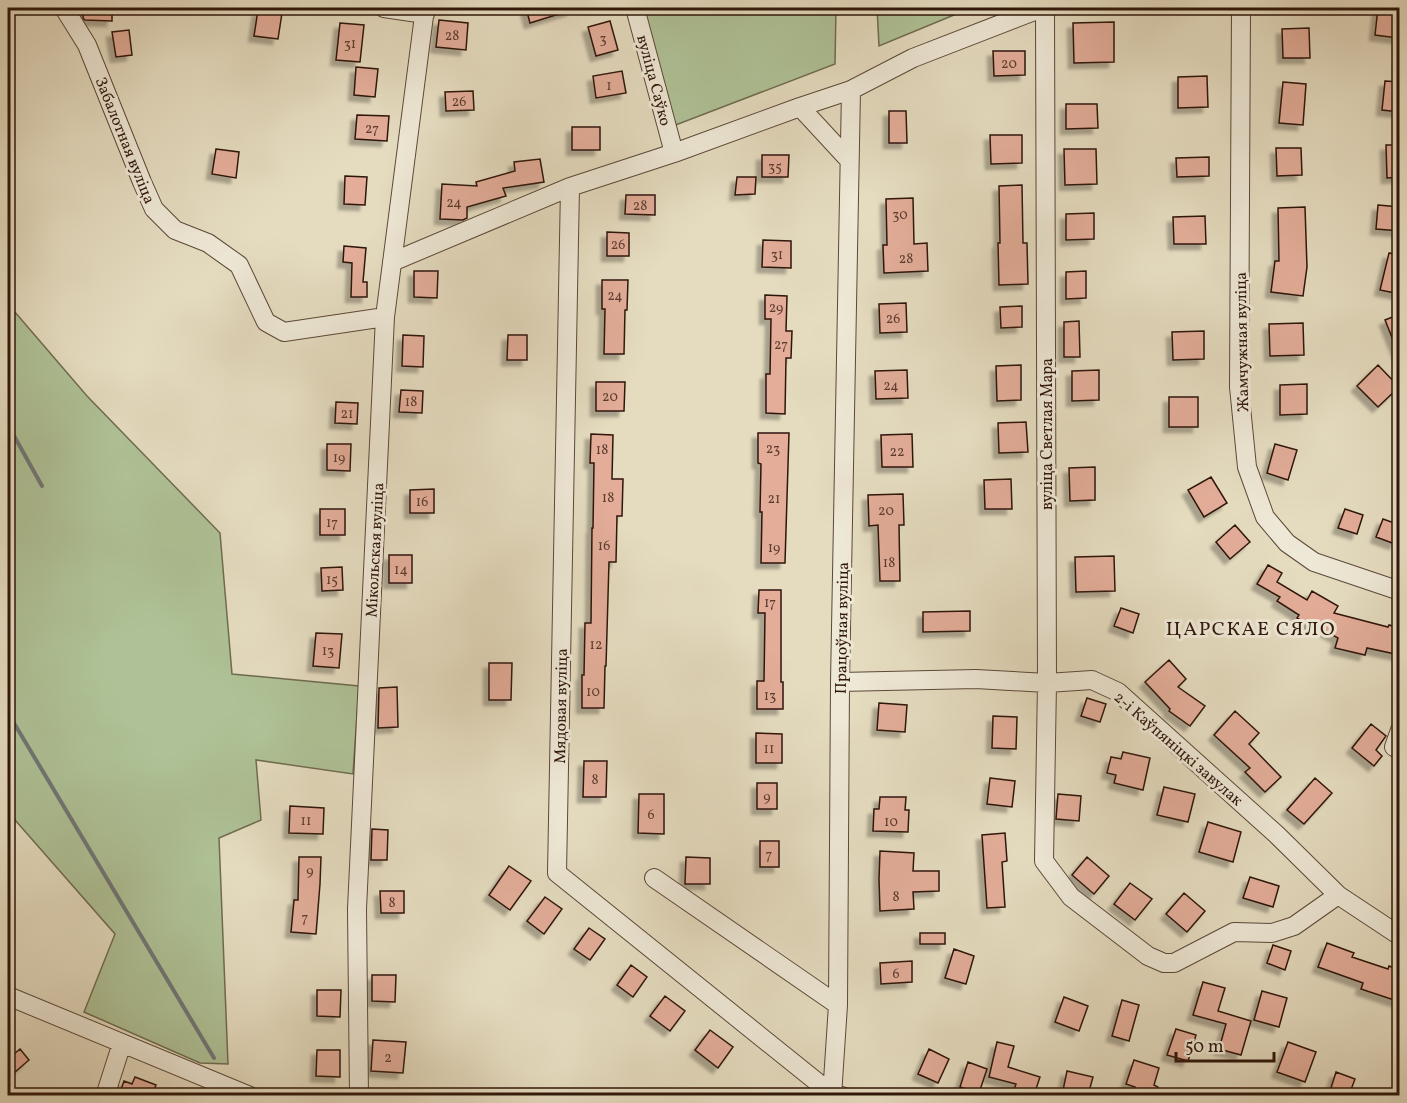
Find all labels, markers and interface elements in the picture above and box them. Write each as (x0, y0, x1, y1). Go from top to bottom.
house number: 28 (445, 27, 459, 46)
house number: 3 (599, 30, 607, 49)
street label: вуліца Саўко (630, 33, 676, 128)
house number: 31 (344, 35, 356, 54)
house number: 20 (1001, 55, 1017, 74)
street label: Забалотная вуліца (89, 74, 160, 208)
house number: 1 (606, 77, 612, 96)
house number: 26 (452, 93, 466, 112)
house number: 27 (365, 120, 379, 139)
house number: 35 (768, 158, 782, 177)
house number: 24 (446, 194, 462, 213)
house number: 28 (633, 197, 647, 216)
house number: 30 (892, 206, 908, 225)
house number: 26 (611, 236, 625, 255)
house number: 31 (771, 246, 783, 265)
house number: 28 (899, 250, 913, 269)
street label: Жамчужная вуліца (1231, 272, 1255, 412)
house number: 24 (607, 287, 623, 306)
house number: 29 (769, 299, 783, 318)
house number: 26 (886, 310, 900, 329)
house number: 27 (774, 336, 788, 355)
street label: вуліца Светлая Мара (1037, 358, 1059, 510)
house number: 24 (883, 377, 899, 396)
house number: 20 (602, 388, 618, 407)
house number: 18 (405, 393, 417, 412)
house number: 21 (341, 405, 353, 424)
house number: 23 (766, 440, 780, 459)
house number: 18 (596, 441, 608, 460)
house number: 22 (889, 443, 905, 462)
house number: 19 (333, 449, 345, 468)
street label: Мікольская вуліца (361, 482, 391, 618)
house number: 18 (602, 489, 614, 508)
house number: 21 (768, 490, 780, 509)
house number: 16 (416, 493, 428, 512)
house number: 20 (878, 502, 894, 521)
house number: 17 (326, 514, 338, 533)
house number: 16 (598, 537, 610, 556)
house number: 19 (768, 539, 780, 558)
house number: 18 (883, 554, 895, 573)
house number: 14 (394, 561, 408, 580)
street label: Працоўная вуліца (831, 562, 855, 694)
house number: 15 (326, 571, 338, 590)
house number: 17 (764, 594, 776, 613)
district label: ЦАРСКАЕ СЯЛО (1166, 616, 1336, 644)
house number: 12 (590, 636, 602, 655)
house number: 13 (322, 642, 334, 661)
street label: Мядовая вуліца (550, 648, 574, 764)
house number: 10 (586, 683, 600, 702)
house number: 13 (764, 687, 776, 706)
street label: 2-і Каўпяніцкі завулак (1108, 687, 1247, 812)
house number: 11 (764, 740, 774, 759)
house number: 8 (591, 771, 599, 790)
house number: 9 (763, 788, 771, 807)
house number: 6 (647, 806, 655, 825)
house number: 11 (301, 812, 311, 831)
house number: 10 (884, 813, 898, 832)
house number: 7 (766, 846, 773, 865)
house number: 9 (306, 862, 314, 881)
house number: 8 (892, 888, 900, 907)
house number: 8 (388, 894, 396, 913)
house number: 7 (302, 909, 309, 928)
house number: 6 (892, 965, 900, 984)
scale bar (1176, 1025, 1274, 1063)
text: 50 m (1185, 1035, 1224, 1060)
house number: 2 (384, 1049, 392, 1068)

